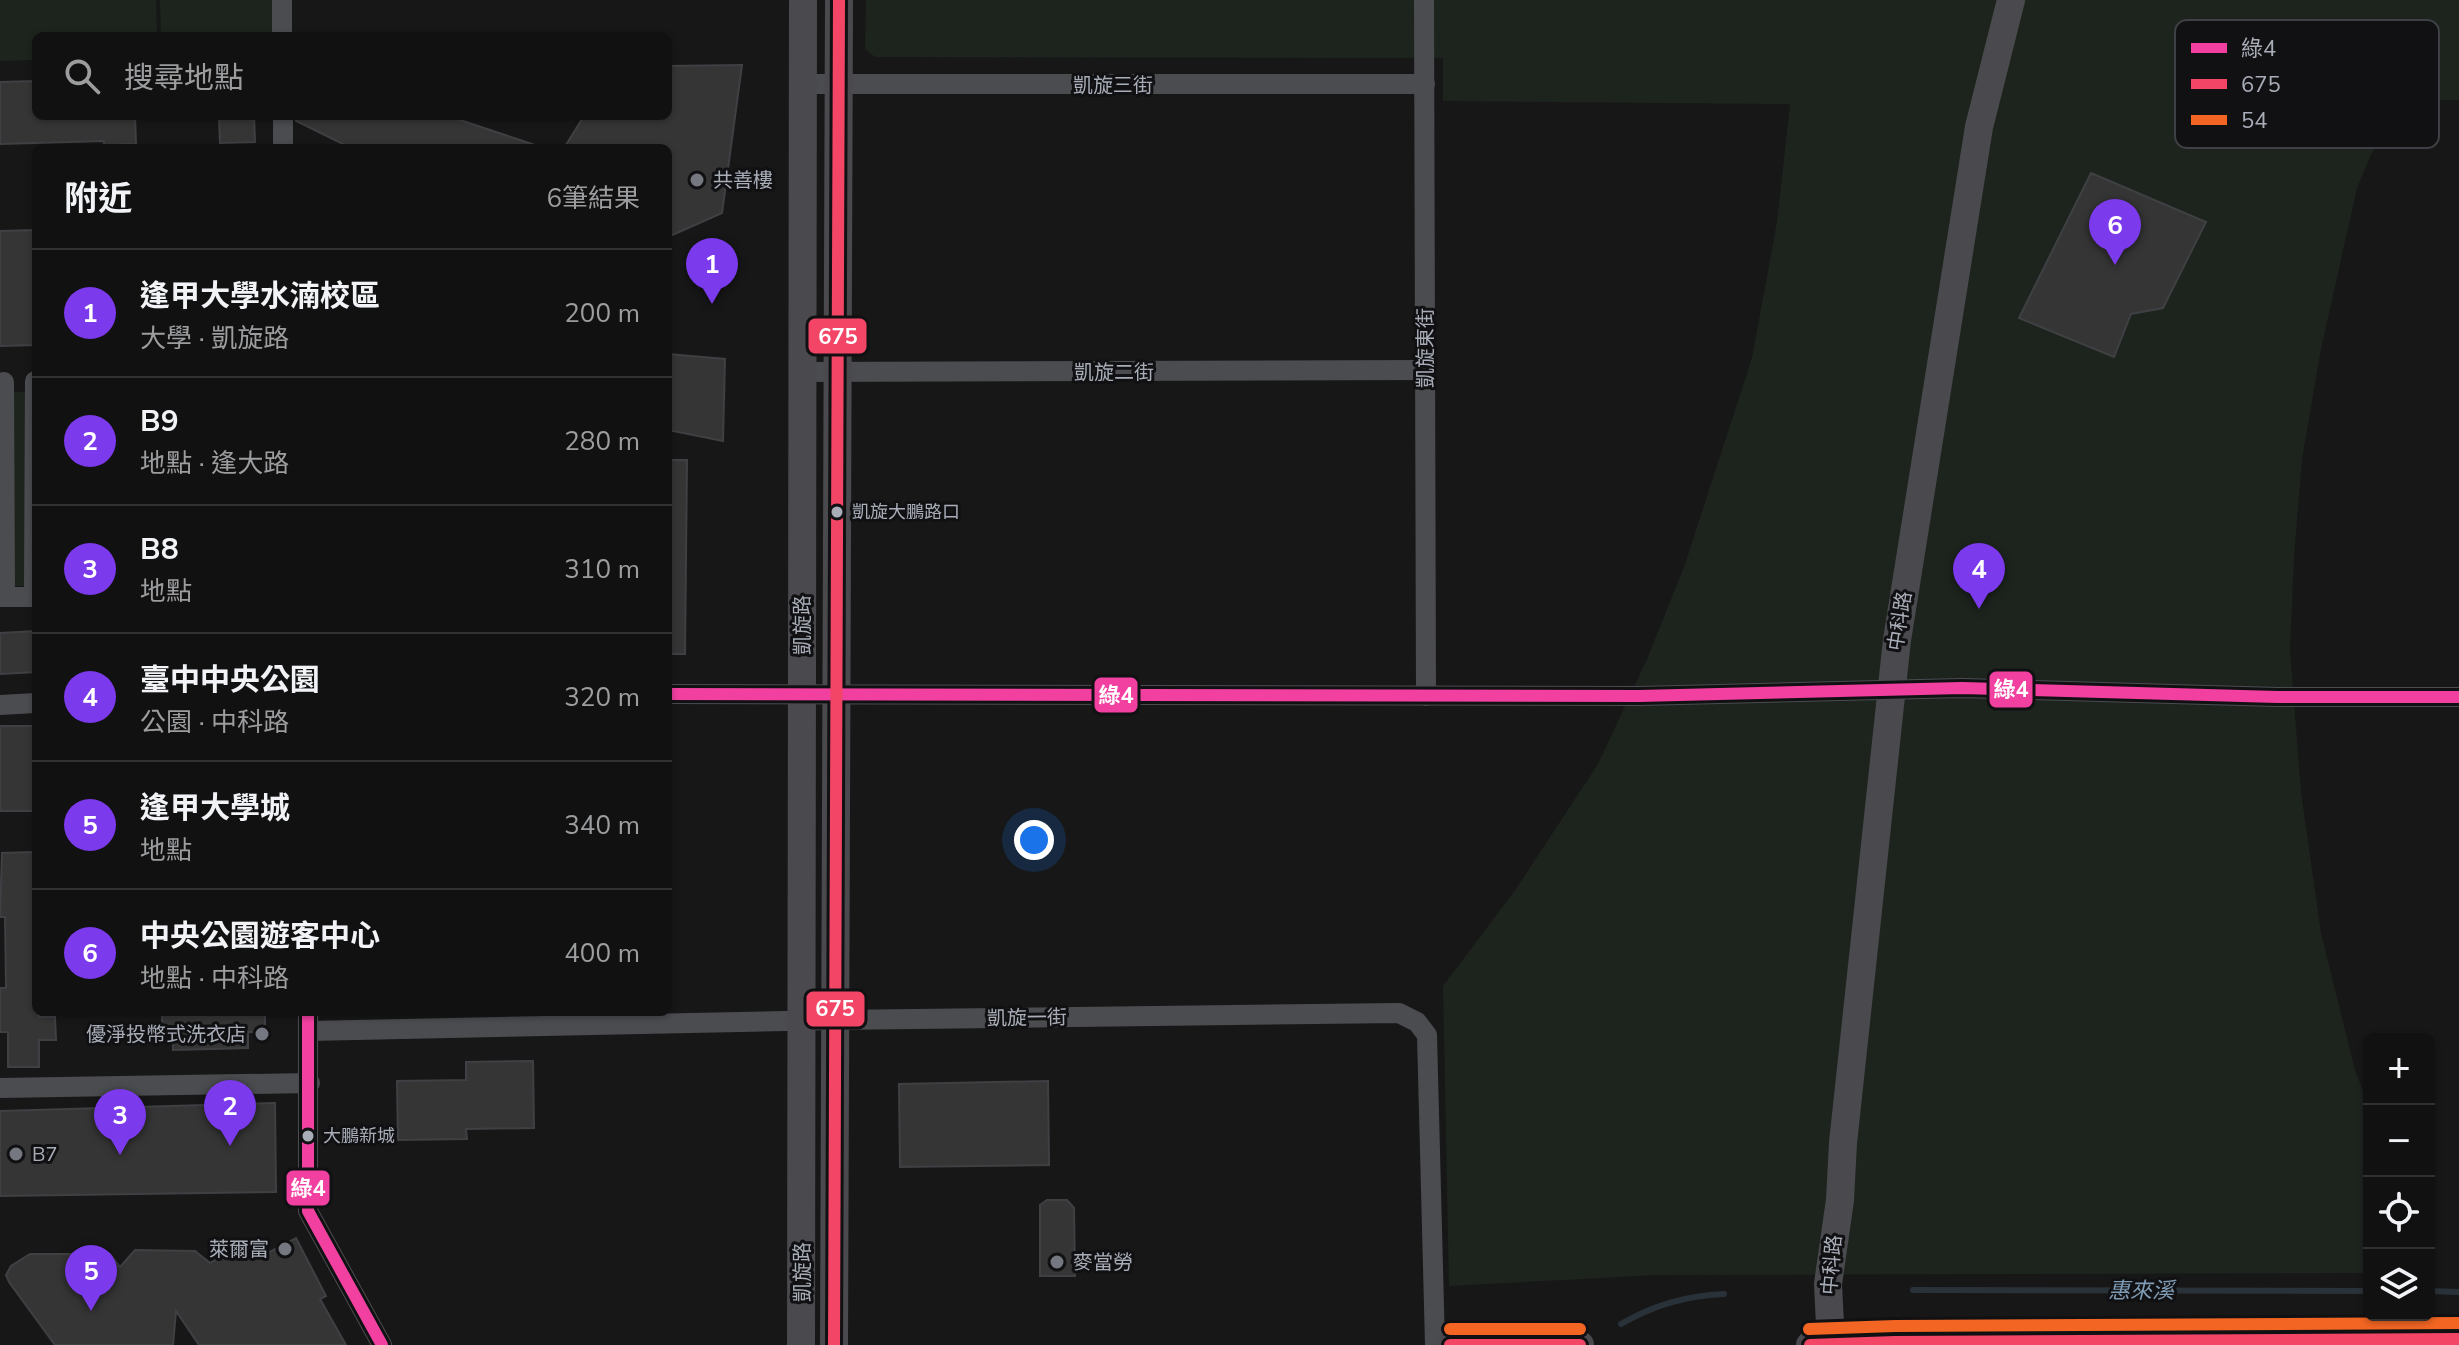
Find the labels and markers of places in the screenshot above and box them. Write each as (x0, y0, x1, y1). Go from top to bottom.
place label: 共善樓 (713, 167, 773, 194)
marker: 共善樓 (688, 171, 706, 189)
pin: 6 (2089, 199, 2141, 265)
pin: 1 (686, 238, 738, 304)
place label: 凱旋大鵬路口 (852, 500, 960, 524)
marker: 凱旋大鵬路口 (829, 504, 845, 520)
pin: 4 (1953, 543, 2005, 609)
place label: 優淨投幣式洗衣店 (86, 1021, 246, 1048)
marker: 優淨投幣式洗衣店 (253, 1025, 271, 1043)
pin: 2 (204, 1080, 256, 1146)
pin: 3 (94, 1089, 146, 1155)
place label: 大鵬新城 (323, 1124, 395, 1148)
marker: 大鵬新城 (300, 1128, 316, 1144)
place label: B7 (32, 1141, 58, 1168)
marker: B7 (7, 1145, 25, 1163)
place label: 萊爾富 (209, 1236, 269, 1263)
marker: 萊爾富 (276, 1240, 294, 1258)
pin: 5 (65, 1245, 117, 1311)
place label: 麥當勞 (1073, 1249, 1133, 1276)
marker: 麥當勞 (1048, 1253, 1066, 1271)

